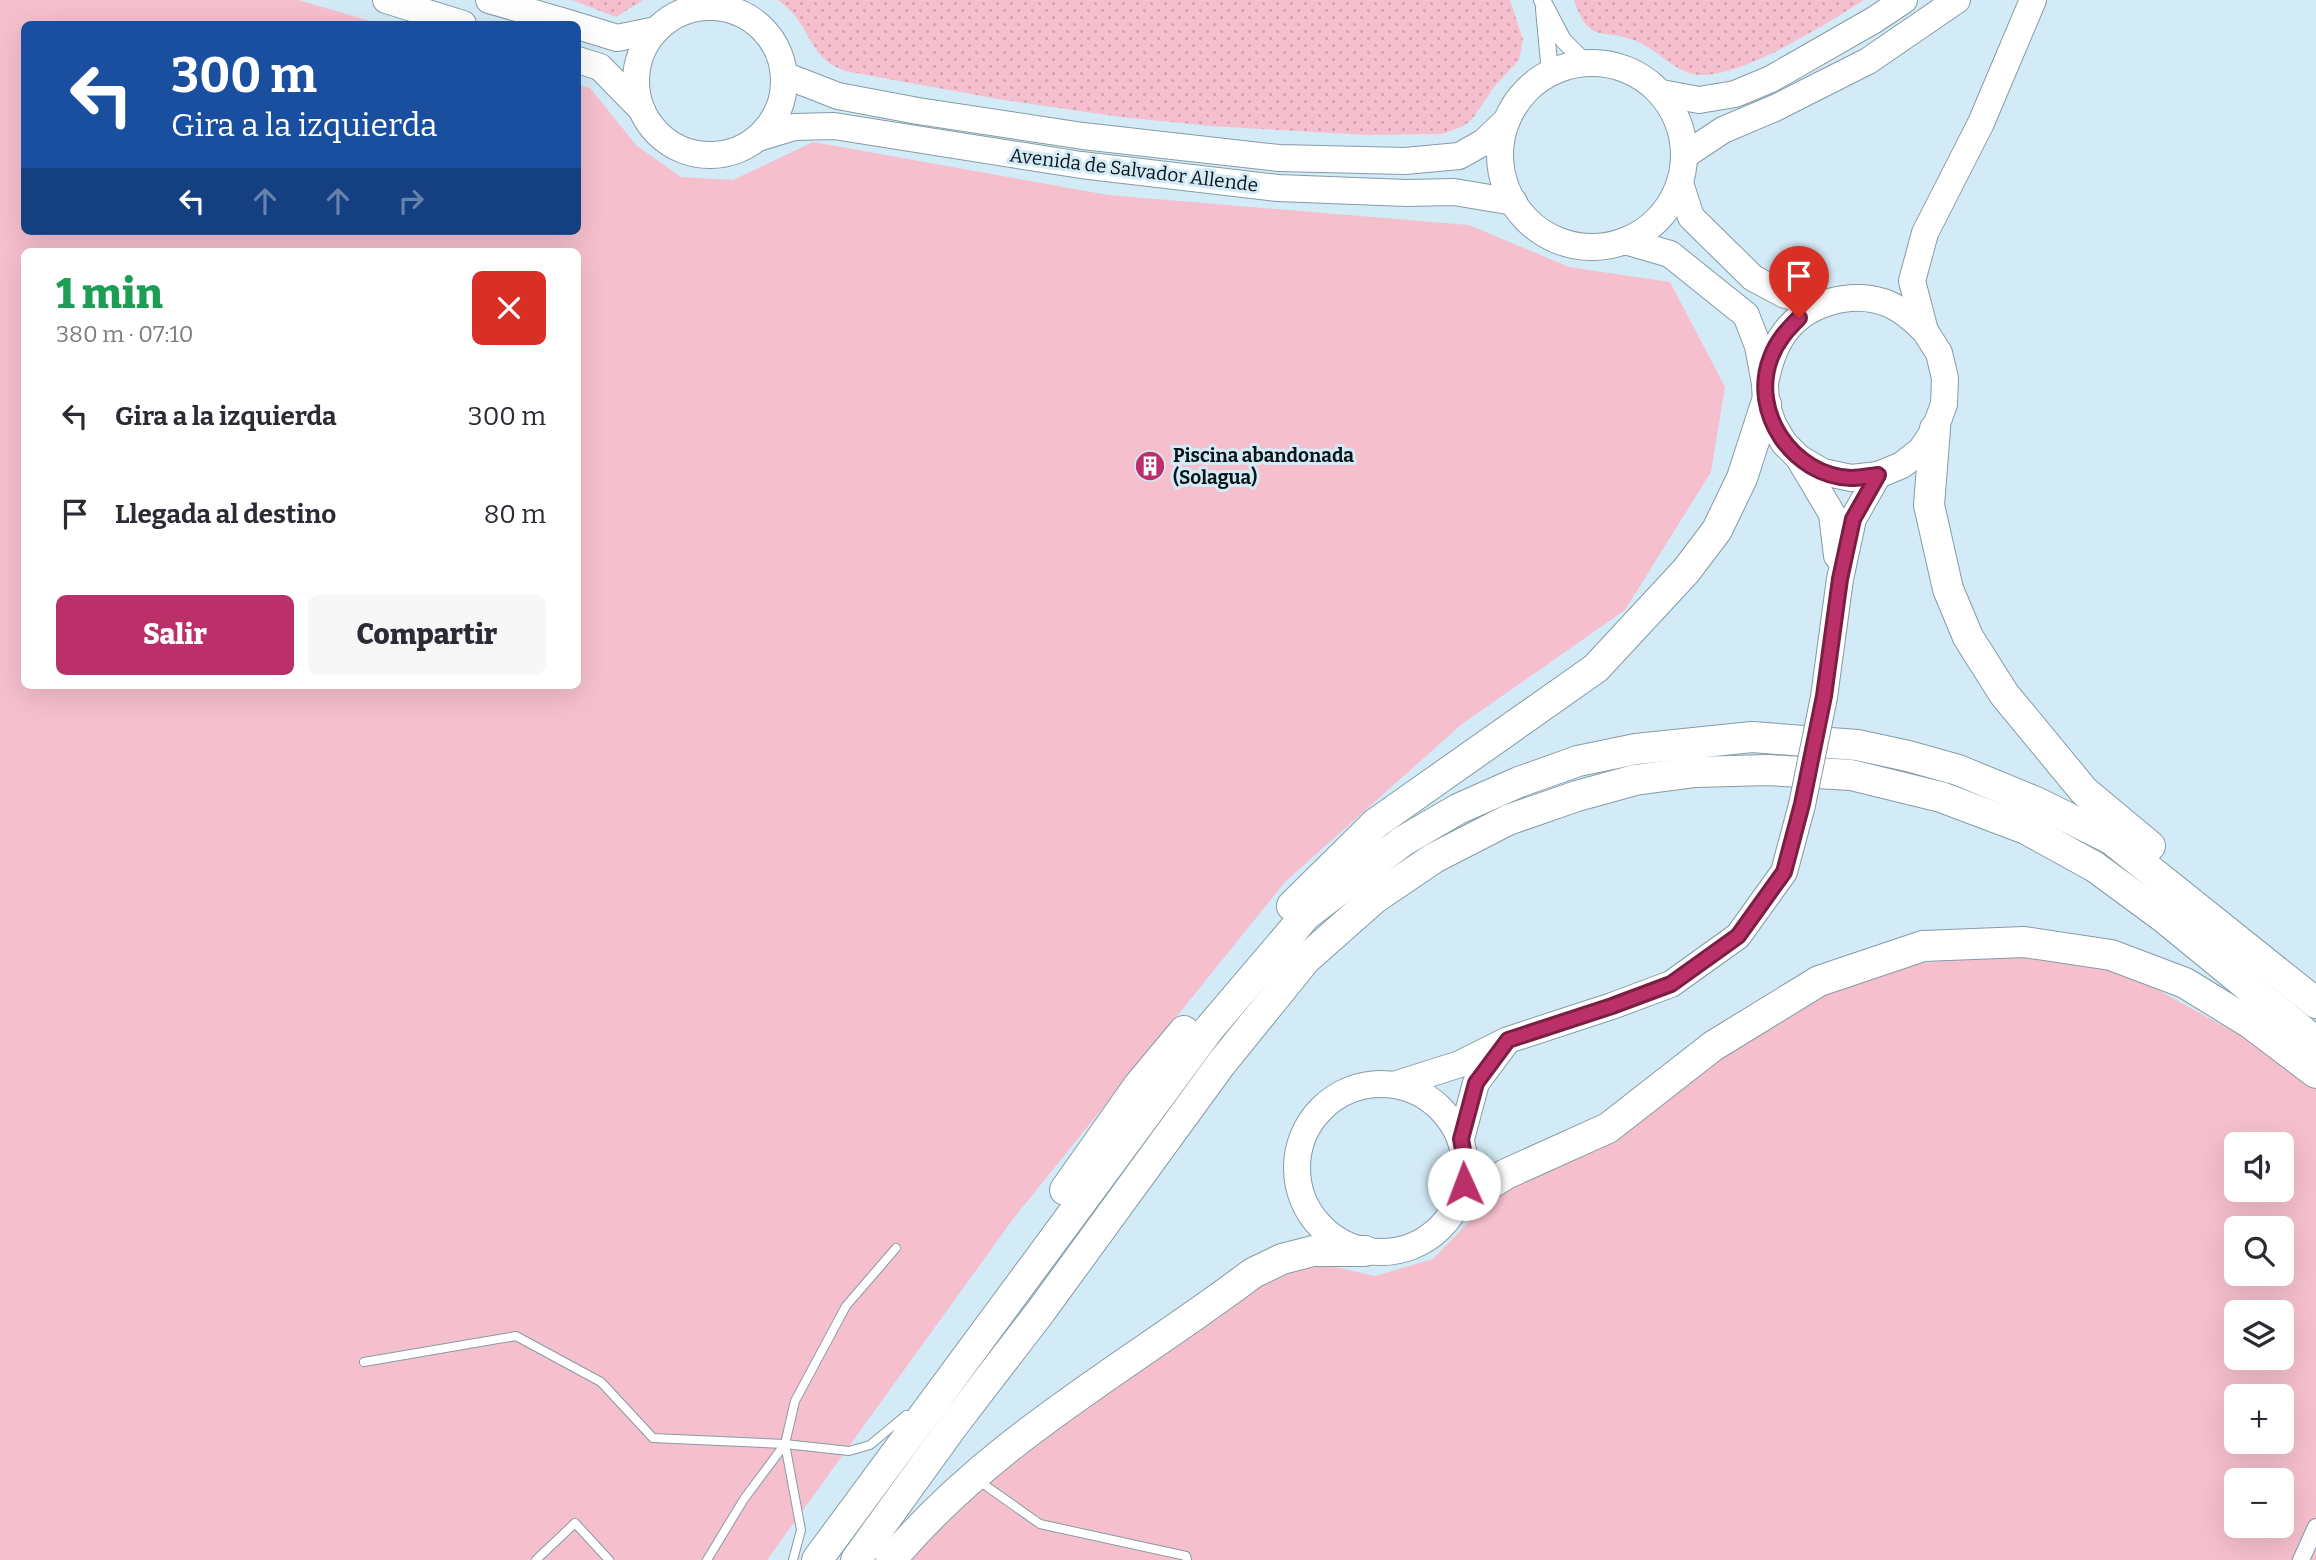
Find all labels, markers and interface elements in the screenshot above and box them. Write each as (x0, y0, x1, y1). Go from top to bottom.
text: 300 m (171, 46, 317, 105)
icon: left (56, 49, 147, 140)
text: Gira a la izquierda (171, 106, 438, 144)
street label: Avenida de Salvador Allende (1008, 143, 1260, 197)
icon: left (173, 182, 211, 220)
icon: ahead (246, 182, 284, 220)
icon: ahead (319, 182, 357, 220)
icon: right (392, 182, 430, 220)
pin (1769, 246, 1829, 318)
icon: arrive (1780, 257, 1818, 295)
text: 1 min (56, 269, 163, 319)
button: close (472, 271, 546, 345)
text: 380 m · 07:10 (56, 320, 194, 348)
icon: left (56, 397, 94, 435)
text: Gira a la izquierda (115, 401, 337, 432)
text: 300 m (468, 401, 546, 432)
place label: Piscina abandonada (Solagua) (1173, 444, 1354, 489)
building icon: Piscina abandonada (Solagua) (1133, 449, 1167, 483)
icon: arrive (56, 495, 94, 533)
text: Llegada al destino (115, 499, 336, 530)
text: 80 m (484, 499, 546, 530)
button: Salir (56, 595, 294, 675)
button: Compartir (308, 595, 546, 675)
map controls (2224, 1132, 2294, 1538)
button: sound (2224, 1132, 2294, 1202)
position arrow (1427, 1147, 1501, 1221)
button: search (2224, 1216, 2294, 1286)
button: layers (2224, 1300, 2294, 1370)
button: + (2224, 1384, 2294, 1454)
button: − (2224, 1468, 2294, 1538)

